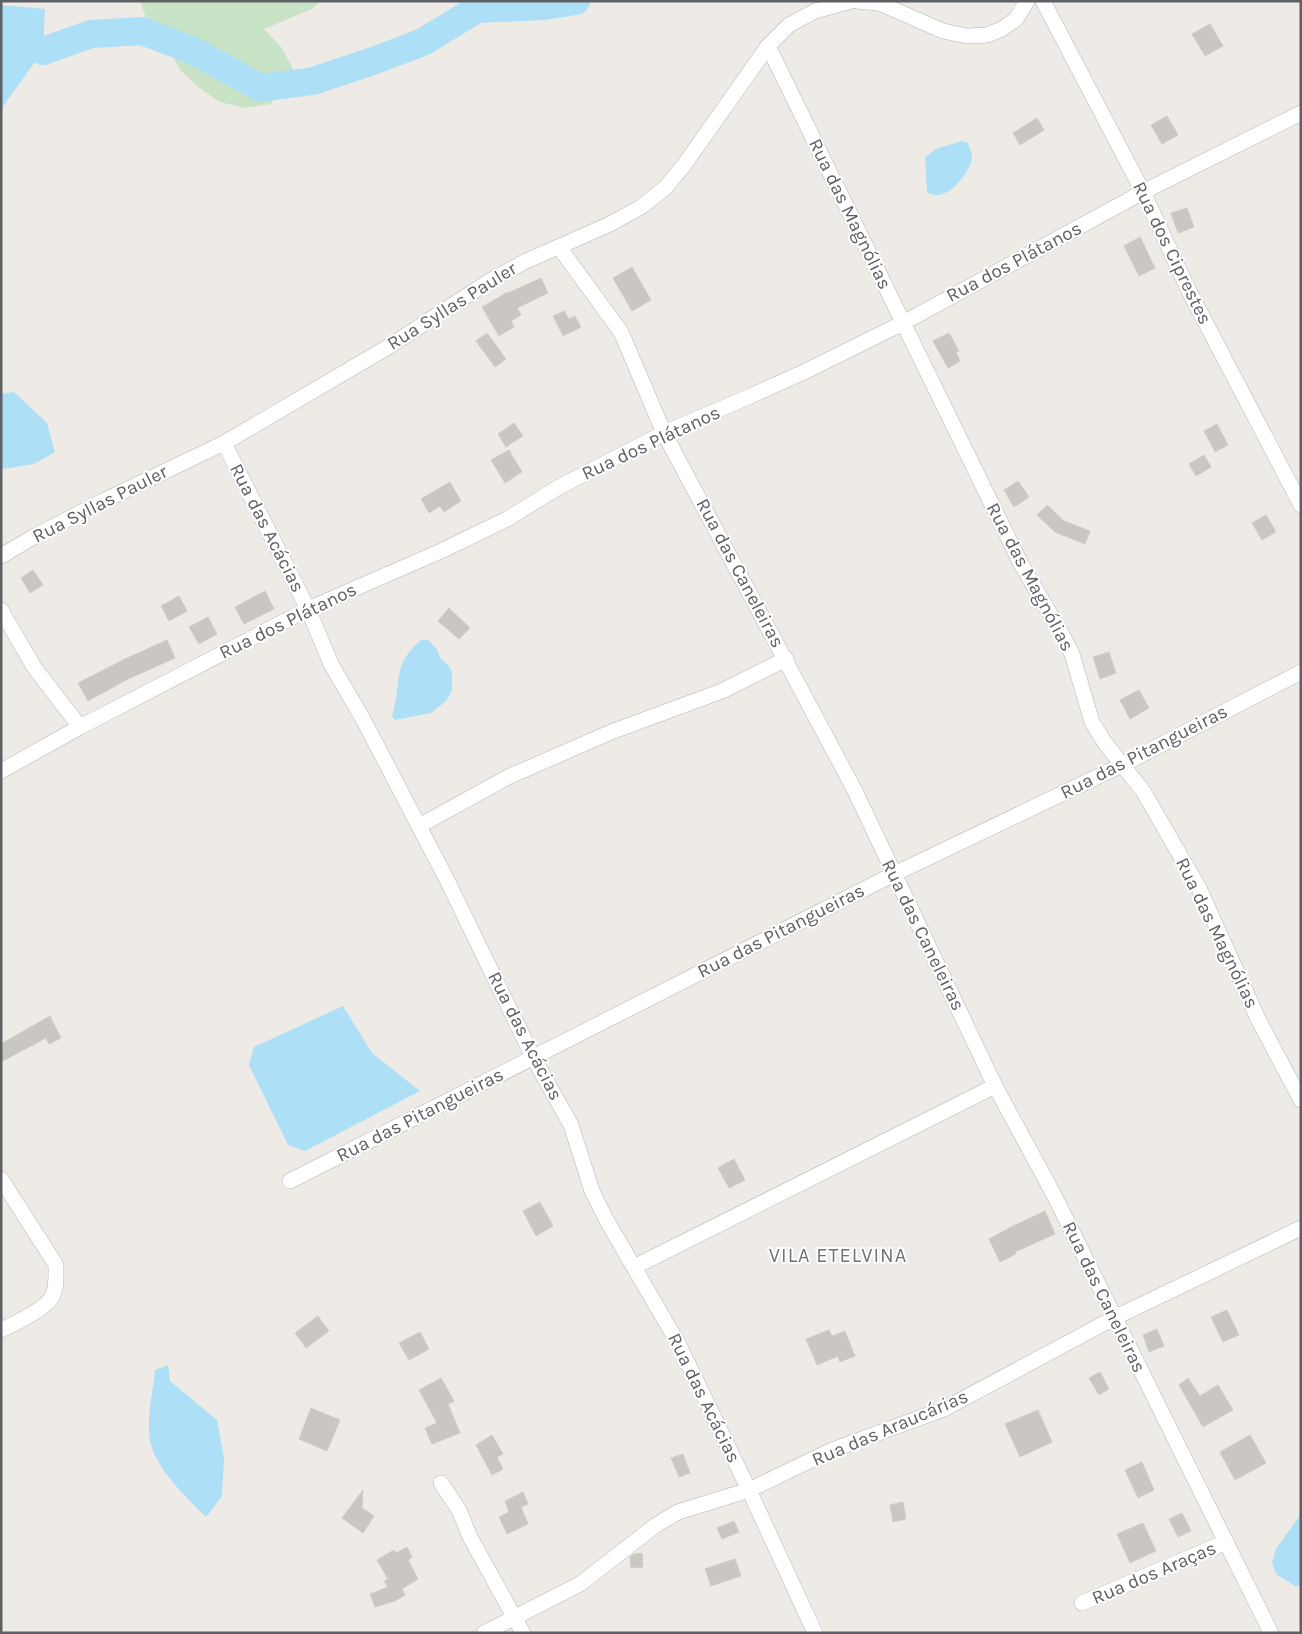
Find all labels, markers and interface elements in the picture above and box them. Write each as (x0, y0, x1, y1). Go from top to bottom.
street label: Rua das Magnólias (804, 135, 896, 293)
street label: Rua dos Ciprestes (1128, 178, 1216, 328)
street label: Rua dos Plátanos (943, 217, 1085, 307)
street label: Rua Syllas Pauler (383, 257, 521, 355)
street label: Rua dos Plátanos (578, 401, 724, 485)
street label: Rua Syllas Pauler (29, 460, 171, 548)
street label: Rua das Acácias (225, 460, 309, 596)
street label: Rua das Caneleiras (691, 495, 789, 651)
street label: Rua das Magnólias (982, 499, 1078, 655)
street label: Rua dos Plátanos (216, 578, 360, 664)
street label: Rua das Pitangueiras (1057, 700, 1231, 804)
street label: Rua das Magnólias (1171, 854, 1263, 1012)
street label: Rua das Caneleiras (877, 856, 969, 1014)
street label: Rua das Pitangueiras (694, 879, 868, 983)
street label: Rua das Acácias (483, 968, 567, 1104)
street label: Rua das Pitangueiras (333, 1063, 507, 1167)
street label: Rua das Caneleiras (1058, 1218, 1150, 1376)
district label: VILA ETELVINA (769, 1244, 907, 1267)
street label: Rua das Acácias (663, 1330, 745, 1466)
street label: Rua das Araucárias (809, 1385, 971, 1471)
street label: Rua dos Araças (1089, 1537, 1219, 1609)

